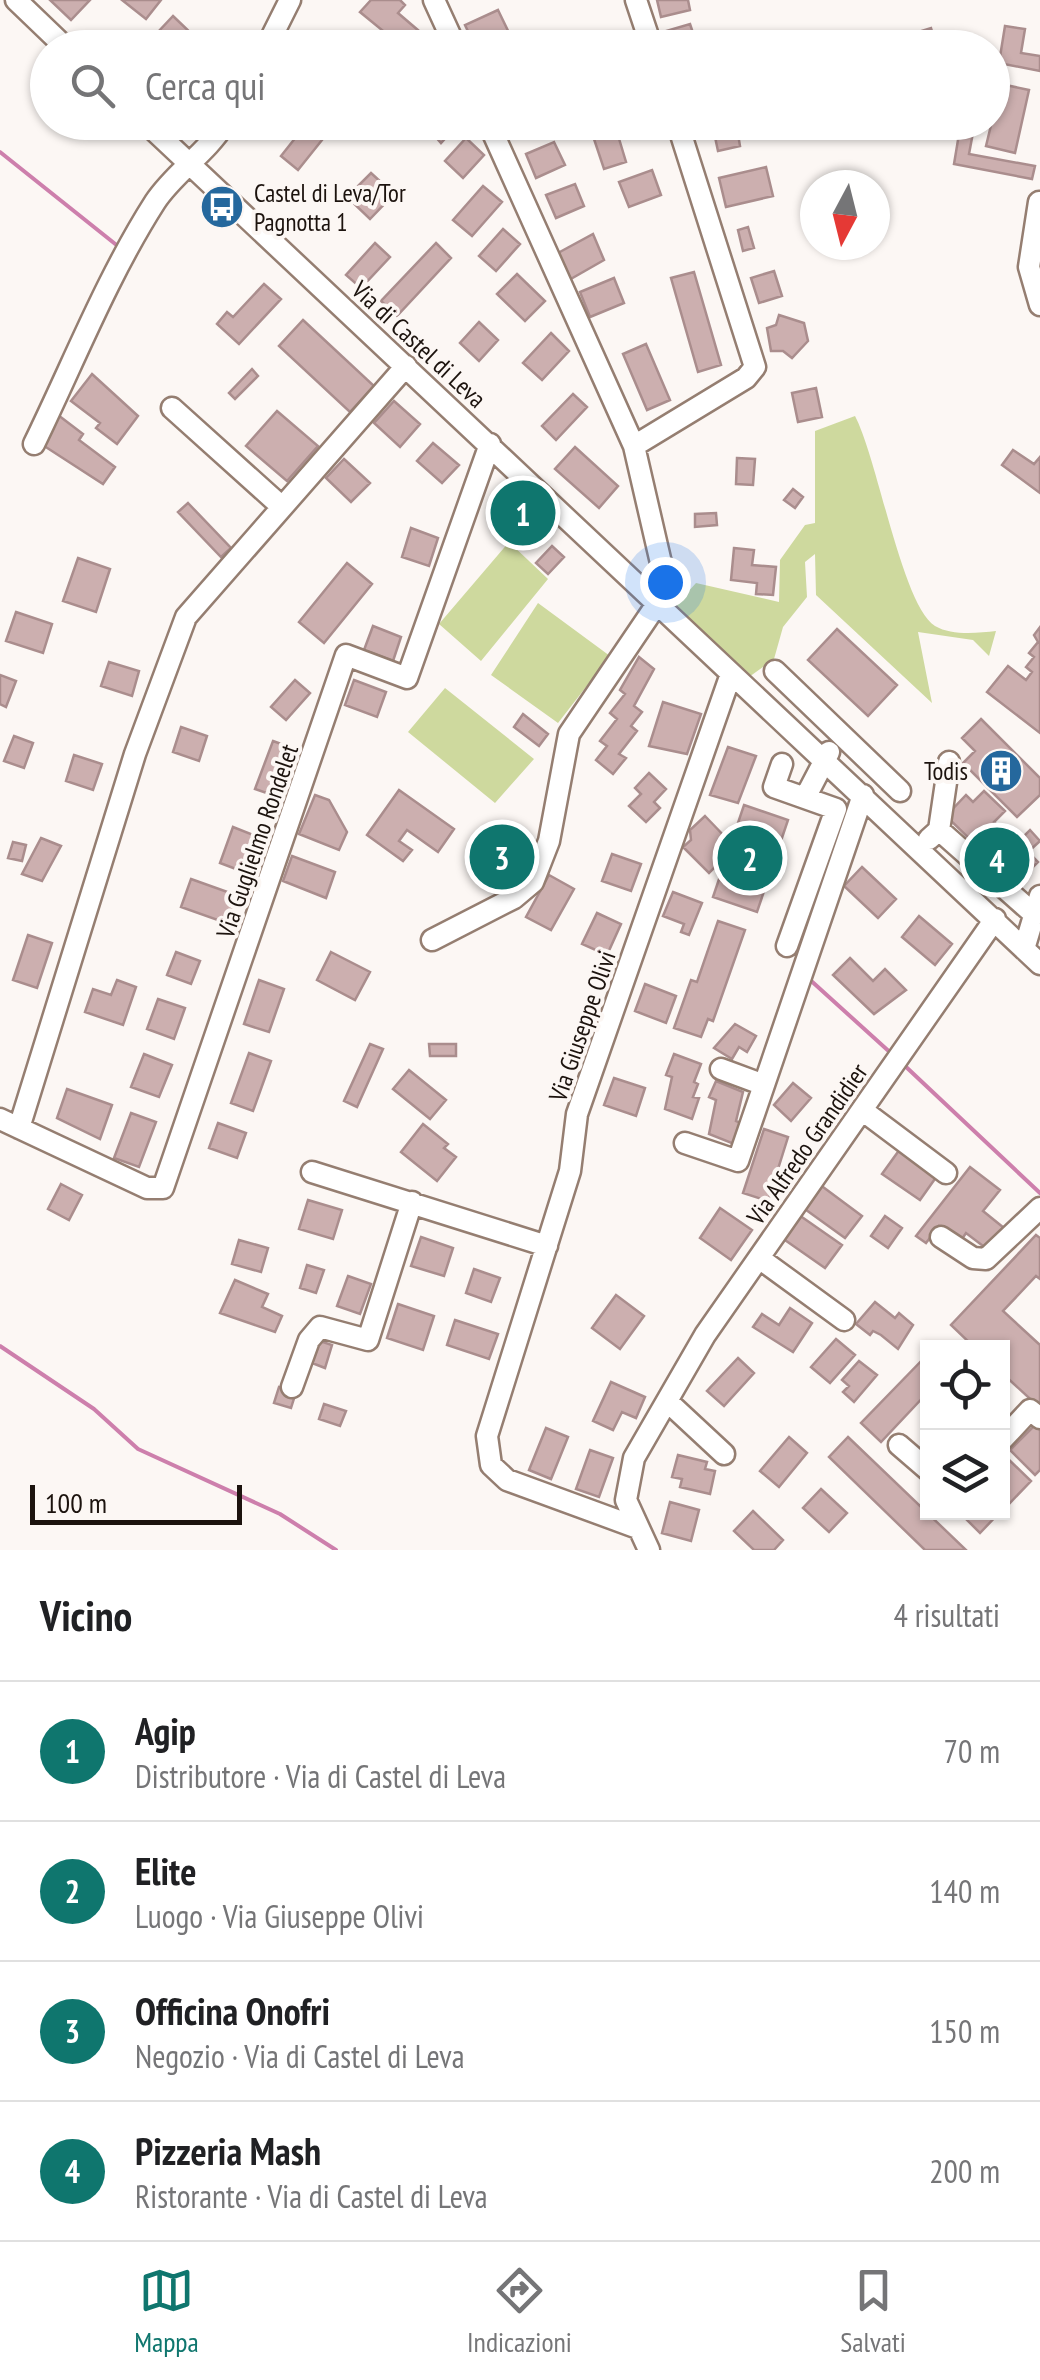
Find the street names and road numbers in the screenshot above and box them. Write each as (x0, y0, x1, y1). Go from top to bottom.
street label: Via di Castel di Leva (344, 273, 493, 414)
street label: Via Guglielmo Rondelet (208, 740, 305, 943)
street label: Via Giuseppe Olivi (541, 947, 623, 1106)
street label: Via Alfredo Grandidier (739, 1057, 875, 1232)

